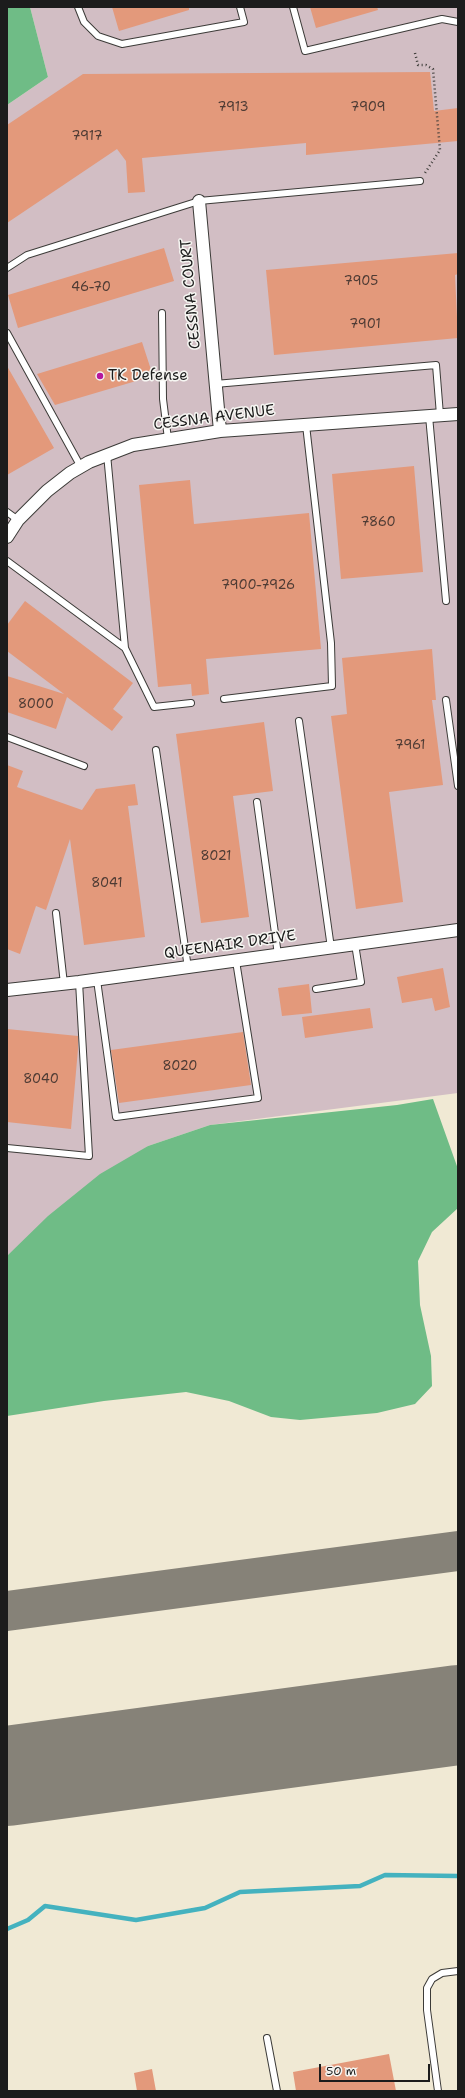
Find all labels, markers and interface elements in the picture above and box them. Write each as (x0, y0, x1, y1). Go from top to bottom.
house number: 7913 (217, 100, 249, 116)
house number: 7909 (350, 100, 386, 116)
house number: 7917 (71, 129, 103, 145)
street label: CESSNA COURT (177, 238, 205, 350)
house number: 7905 (344, 274, 378, 290)
house number: 46-70 (71, 280, 111, 296)
house number: 7901 (349, 317, 381, 333)
place label: TK Defense (108, 367, 188, 385)
marker: TK Defense (95, 371, 105, 381)
street label: CESSNA AVENUE (152, 402, 276, 434)
house number: 7860 (360, 515, 396, 531)
house number: 7900-7926 (221, 578, 295, 594)
house number: 8000 (18, 697, 54, 713)
house number: 7961 (395, 738, 425, 754)
house number: 8021 (200, 849, 232, 865)
house number: 8041 (91, 876, 123, 892)
street label: QUEENAIR DRIVE (163, 927, 297, 963)
house number: 8020 (163, 1059, 197, 1075)
house number: 8040 (23, 1072, 59, 1088)
scale bar (321, 2056, 432, 2082)
text: 50 m (326, 2063, 356, 2079)

